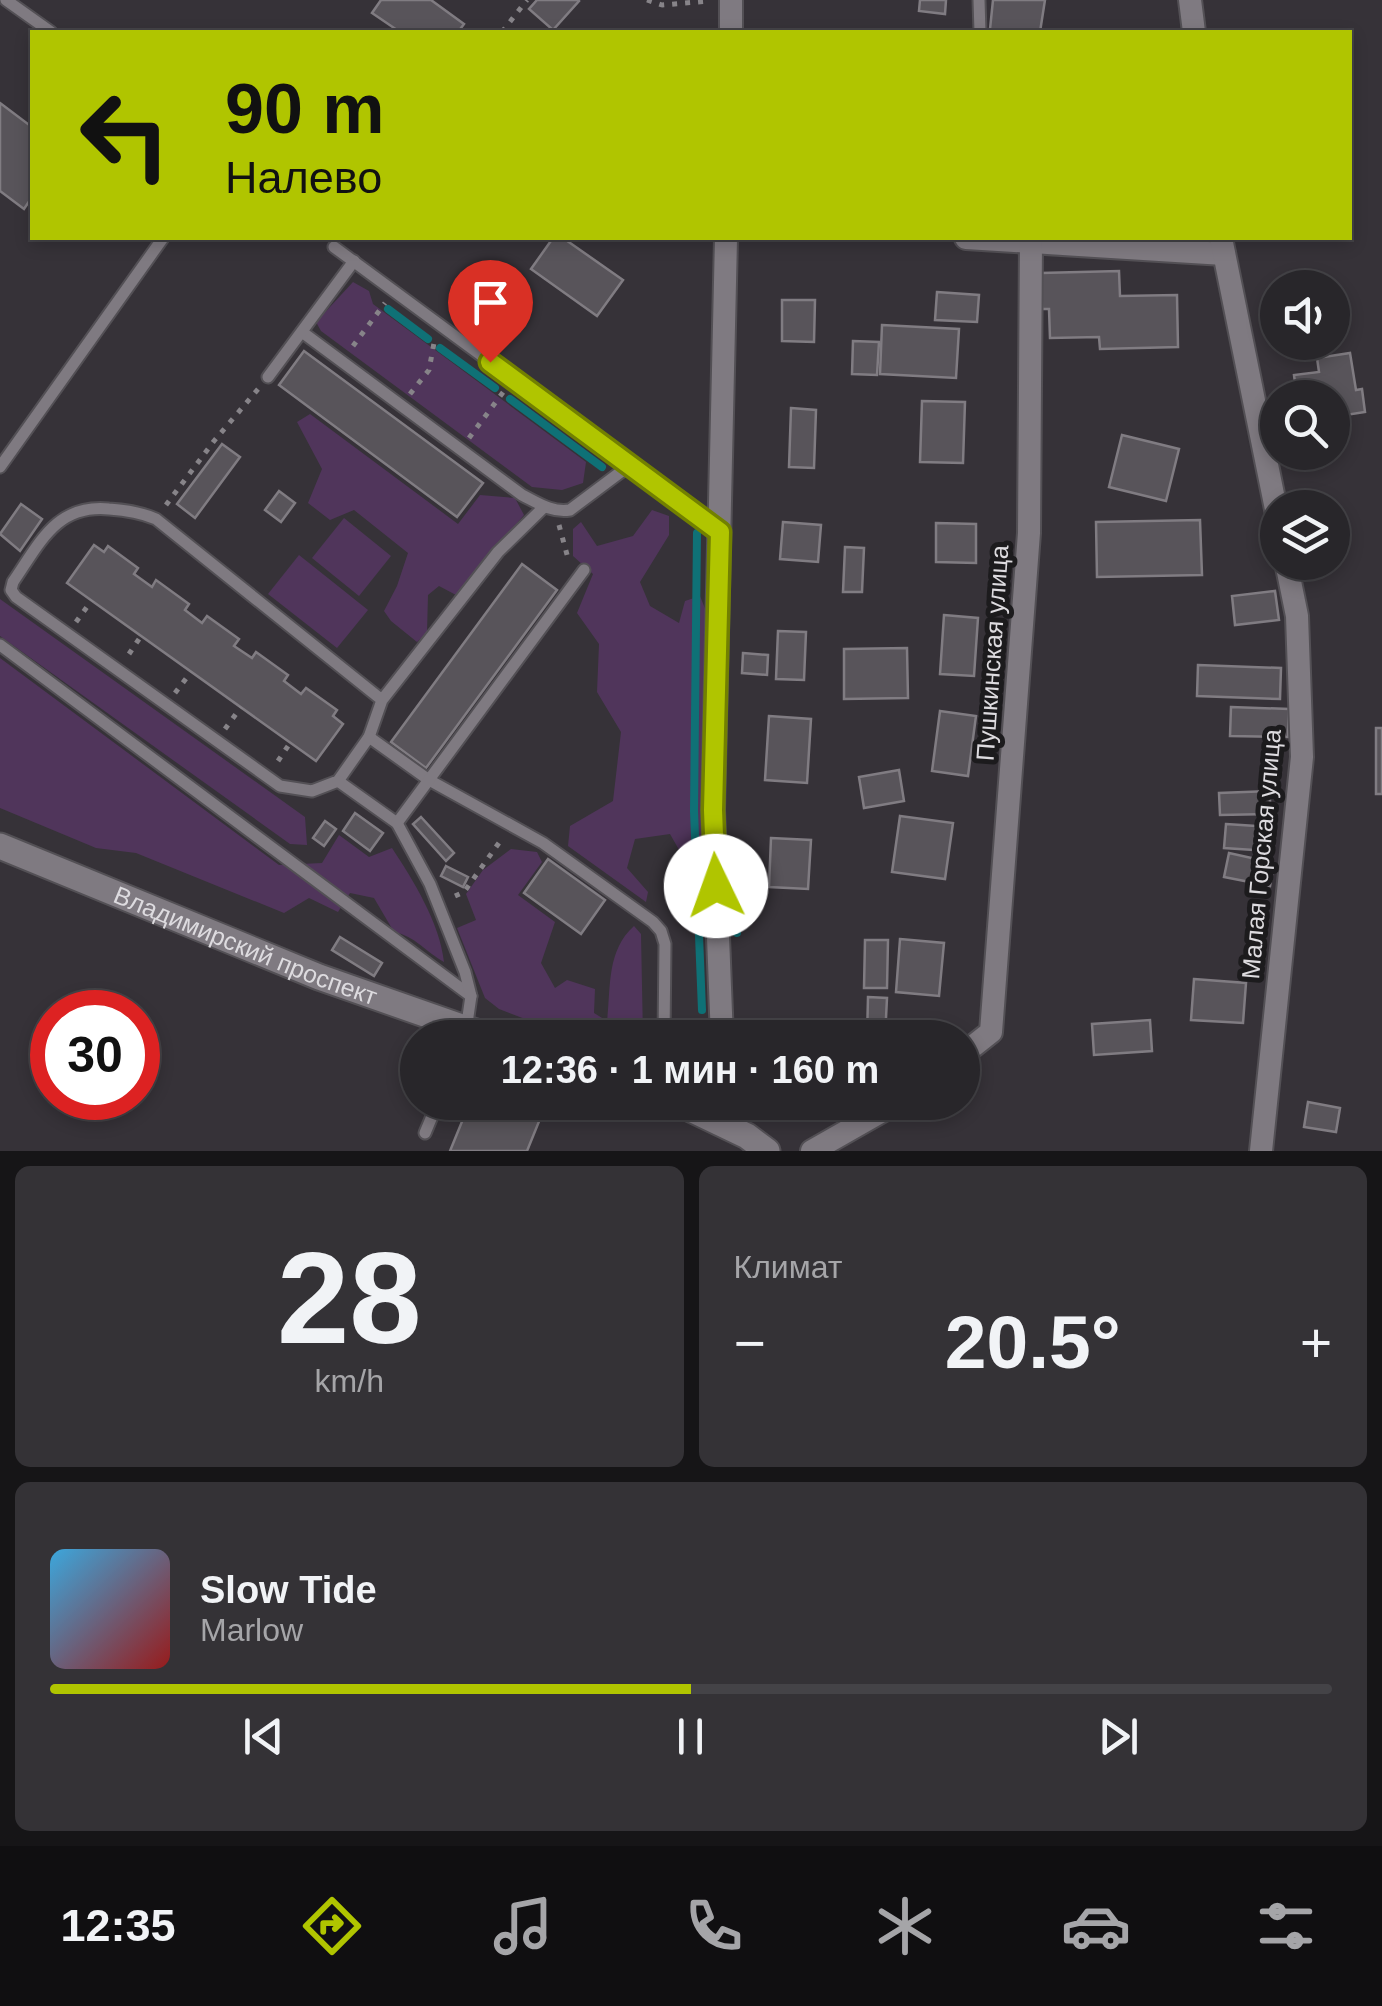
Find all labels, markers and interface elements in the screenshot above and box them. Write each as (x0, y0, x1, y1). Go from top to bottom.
icon: left (60, 70, 190, 200)
text: 90 m (225, 70, 385, 148)
text: Налево (225, 152, 382, 203)
pin (448, 260, 533, 363)
map controls (1260, 270, 1350, 580)
button: sound (1260, 270, 1350, 360)
icon: arrive (463, 275, 518, 330)
button: search (1260, 380, 1350, 470)
button: layers (1260, 490, 1350, 580)
street label: Пушкинская улица (970, 544, 1014, 762)
street label: Малая Горская улица (1236, 728, 1286, 980)
position arrow (664, 834, 768, 938)
street label: Владимирский проспект (110, 880, 381, 1010)
speed limit sign: 30 (30, 990, 160, 1120)
text: 12:36 · 1 мин · 160 m (501, 1049, 879, 1091)
text: 28 (277, 1225, 422, 1371)
text: Климат (734, 1249, 842, 1285)
text: 20.5° (945, 1300, 1121, 1384)
text: − (734, 1312, 766, 1374)
text: + (1300, 1312, 1332, 1374)
text: km/h (315, 1363, 384, 1399)
text: Slow Tide (200, 1569, 377, 1611)
text: Marlow (200, 1612, 303, 1648)
icon: previous (236, 1709, 291, 1764)
icon: pause (663, 1709, 718, 1764)
icon: next (1091, 1709, 1146, 1764)
icon: directions (297, 1891, 367, 1961)
icon: music (488, 1891, 558, 1961)
icon: phone (679, 1891, 749, 1961)
icon: climate (870, 1891, 940, 1961)
icon: car (1061, 1891, 1131, 1961)
icon: filters (1251, 1891, 1321, 1961)
text: 12:35 (60, 1900, 176, 1951)

